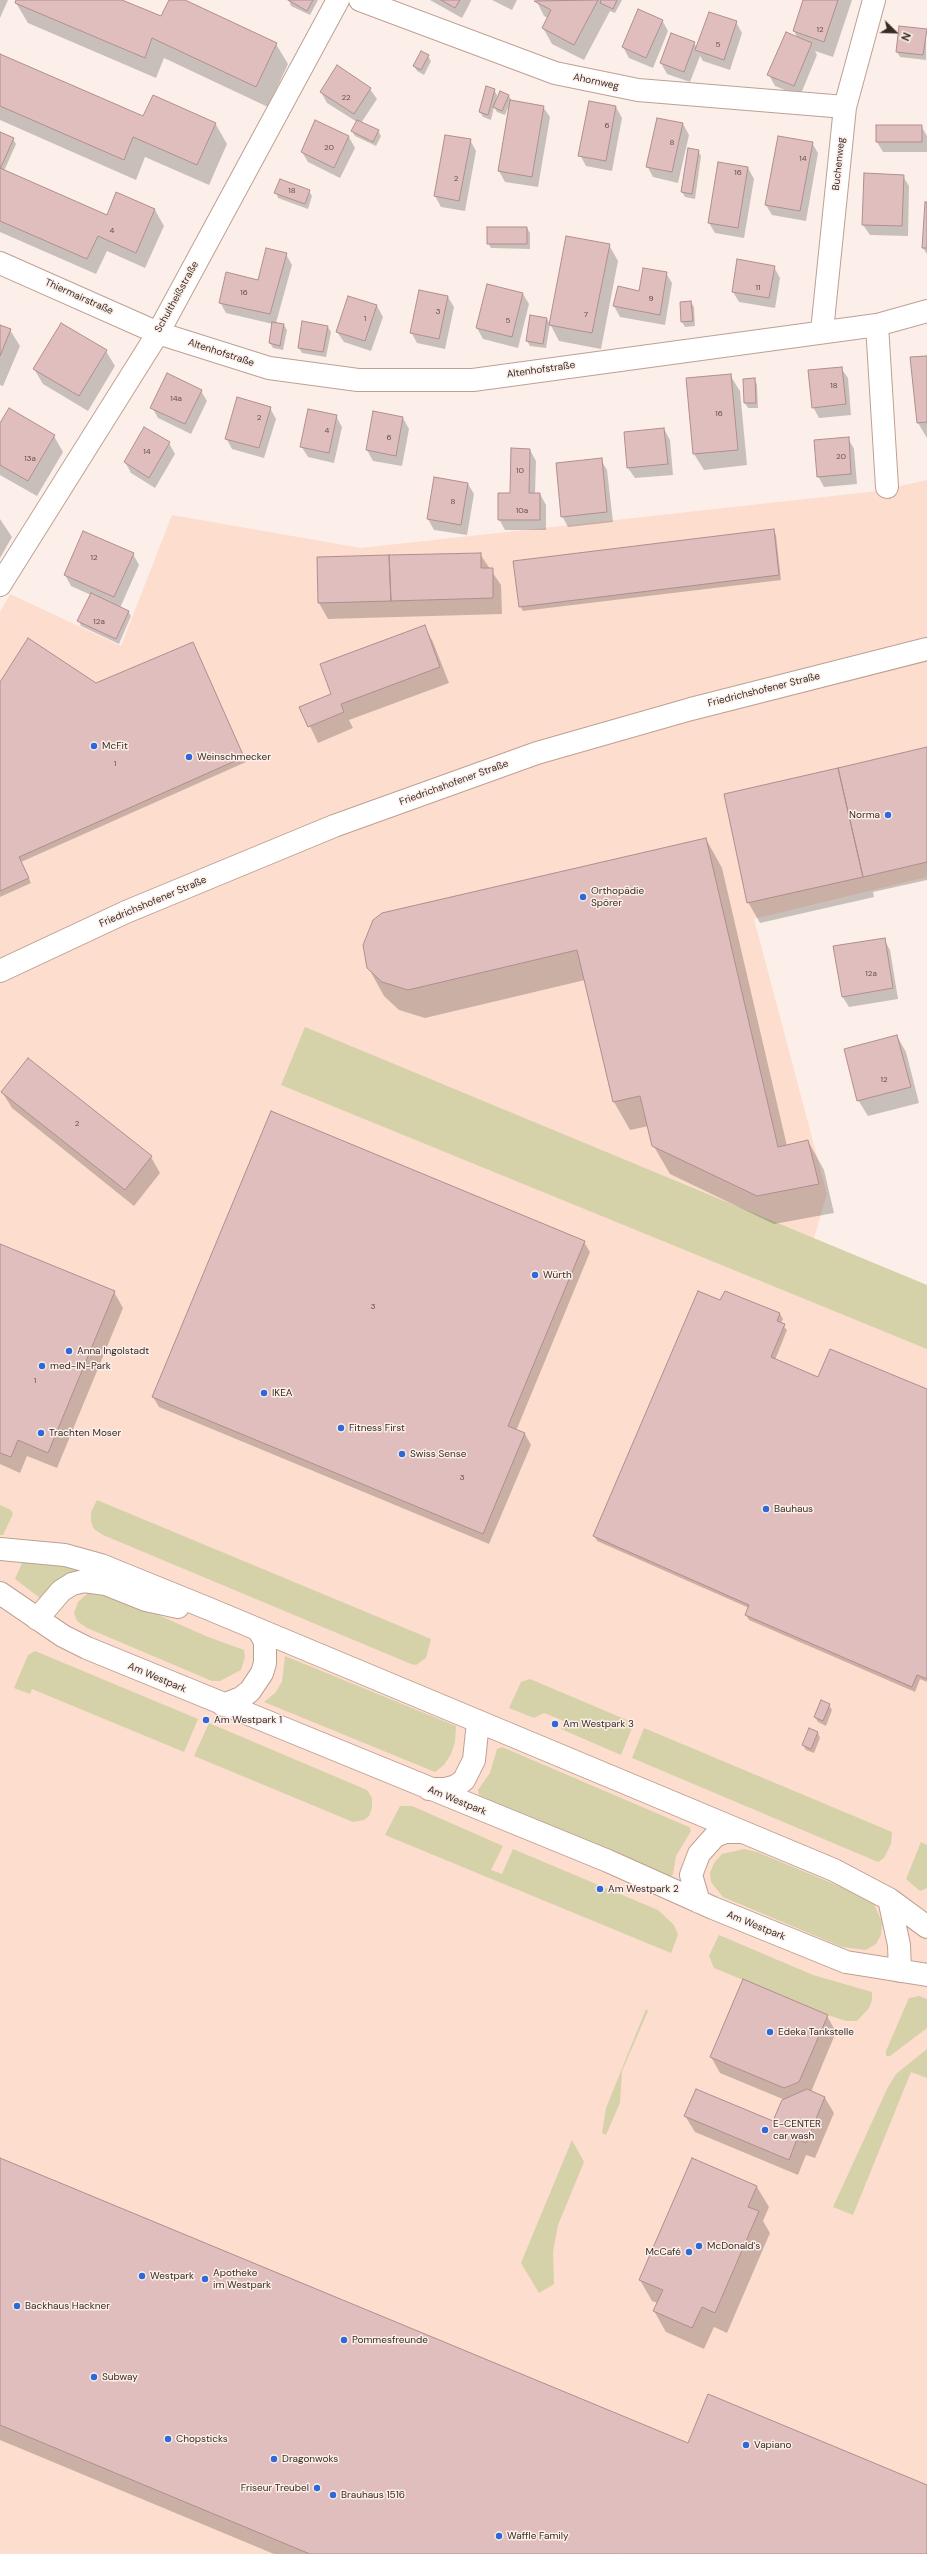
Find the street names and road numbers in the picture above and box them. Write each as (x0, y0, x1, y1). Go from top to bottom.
street label: Ahornweg (572, 71, 620, 93)
street label: Buchenweg (830, 137, 848, 191)
street label: Schultheißstraße (152, 259, 202, 335)
street label: Thiermairstraße (43, 277, 115, 317)
street label: Altenhofstraße (186, 337, 256, 369)
street label: Altenhofstraße (506, 359, 576, 381)
street label: Friedrichshofener Straße (707, 670, 821, 710)
street label: Friedrichshofener Straße (398, 758, 510, 808)
street label: Friedrichshofener Straße (98, 874, 208, 930)
street label: Am Westpark (126, 1660, 188, 1696)
street label: Am Westpark (426, 1784, 488, 1818)
street label: Am Westpark (725, 1909, 787, 1943)

